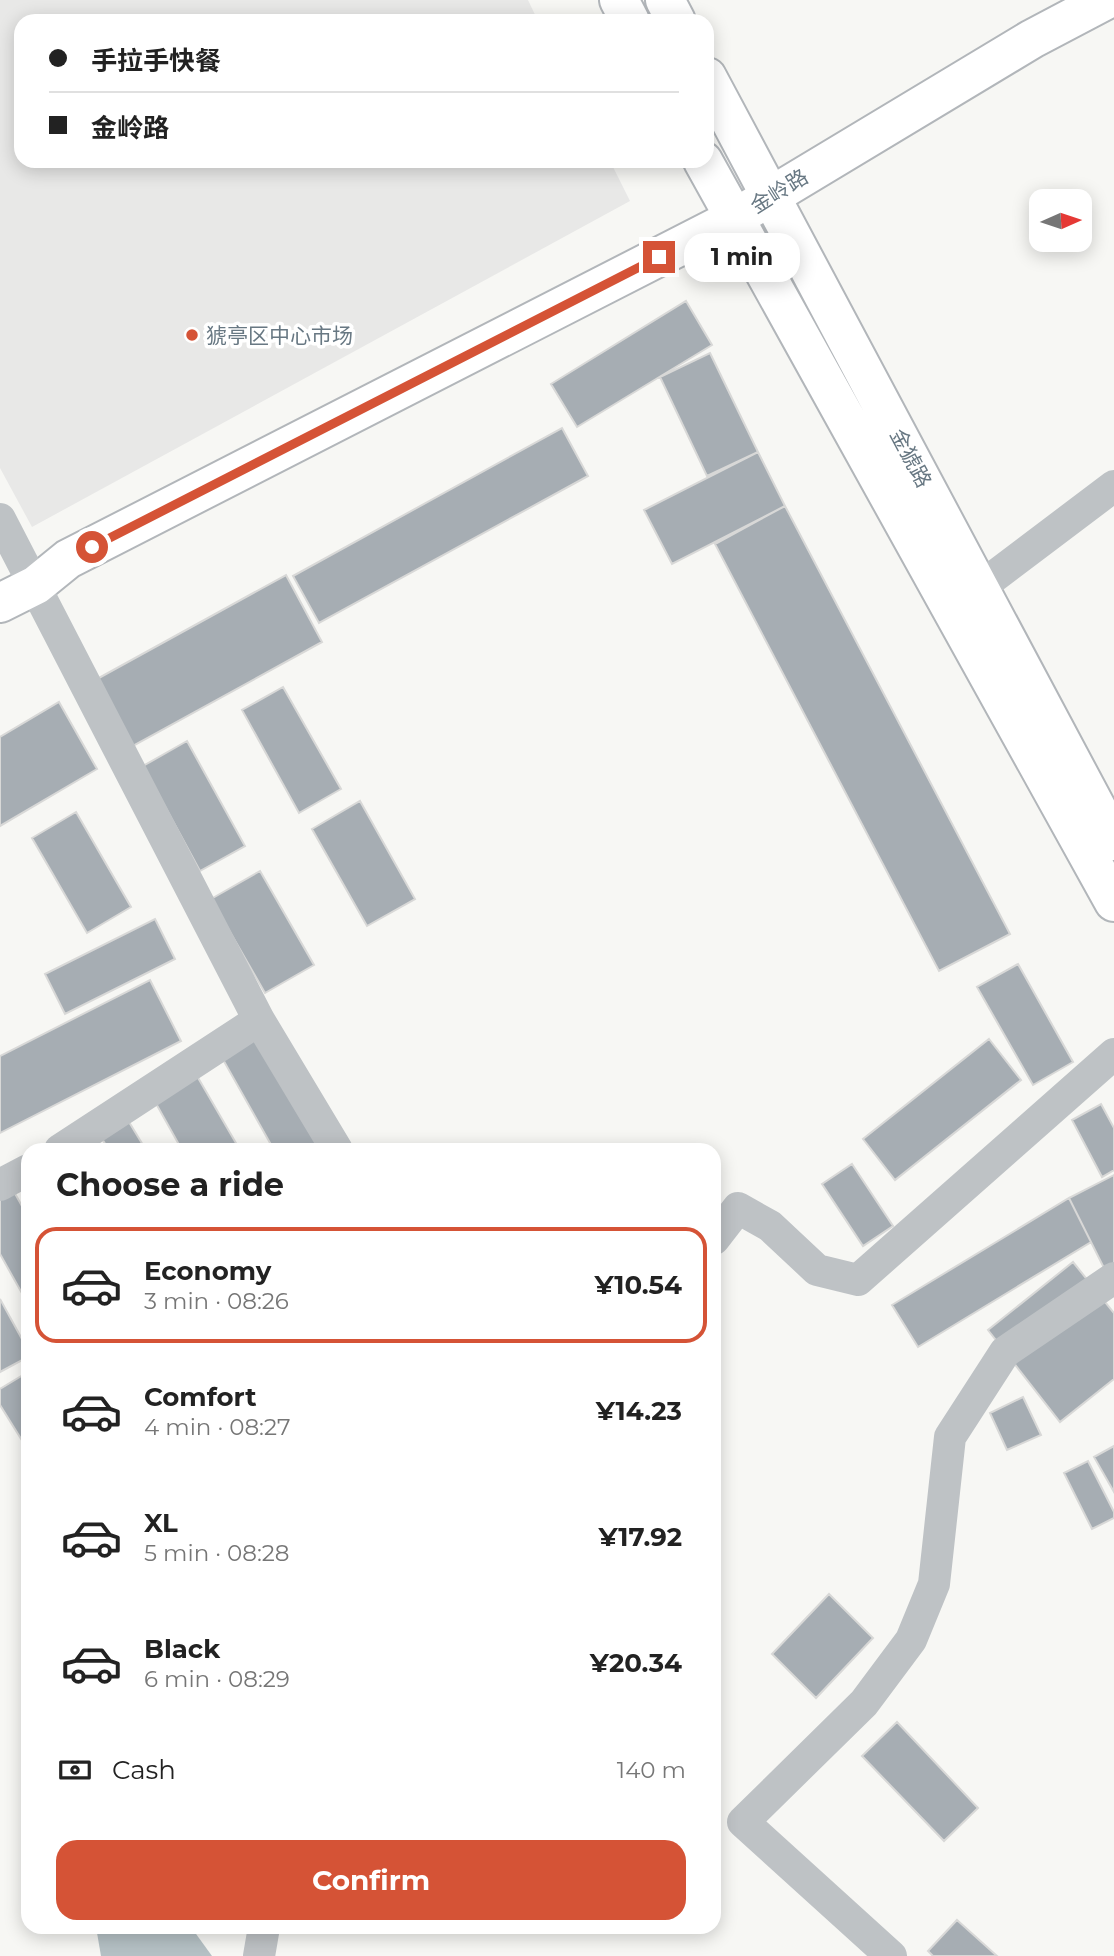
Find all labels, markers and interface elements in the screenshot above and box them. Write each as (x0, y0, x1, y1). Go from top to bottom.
text: 手拉手快餐 (91, 45, 221, 77)
text: 金岭路 (91, 112, 169, 144)
street label: 金岭路 (746, 164, 812, 218)
north arrow (1029, 189, 1092, 252)
map controls (1029, 189, 1092, 252)
callout: 1 min (684, 232, 799, 282)
route end (643, 241, 675, 273)
text: 1 min (711, 243, 773, 271)
place label: 猇亭区中心市场 (206, 323, 353, 348)
marker: 猇亭区中心市场 (184, 327, 200, 343)
street label: 金猇路 (885, 424, 937, 492)
route start (76, 531, 108, 563)
text: Choose a ride (56, 1165, 284, 1204)
icon: car (60, 1254, 123, 1317)
text: Economy (144, 1255, 271, 1287)
text: ¥10.54 (594, 1269, 682, 1301)
text: 3 min · 08:26 (144, 1287, 289, 1315)
icon: car (60, 1380, 123, 1443)
text: Comfort (144, 1381, 256, 1413)
text: ¥14.23 (596, 1395, 682, 1427)
text: 4 min · 08:27 (144, 1413, 291, 1441)
icon: car (60, 1506, 123, 1569)
text: XL (144, 1507, 178, 1539)
text: ¥17.92 (598, 1521, 682, 1553)
text: 5 min · 08:28 (144, 1539, 290, 1567)
icon: car (60, 1632, 123, 1695)
text: Black (144, 1633, 220, 1665)
text: ¥20.34 (590, 1647, 682, 1679)
text: 6 min · 08:29 (144, 1665, 290, 1693)
icon: cash (56, 1751, 94, 1789)
text: Cash (112, 1754, 176, 1786)
text: 140 m (617, 1756, 686, 1784)
button: Confirm (56, 1840, 686, 1920)

